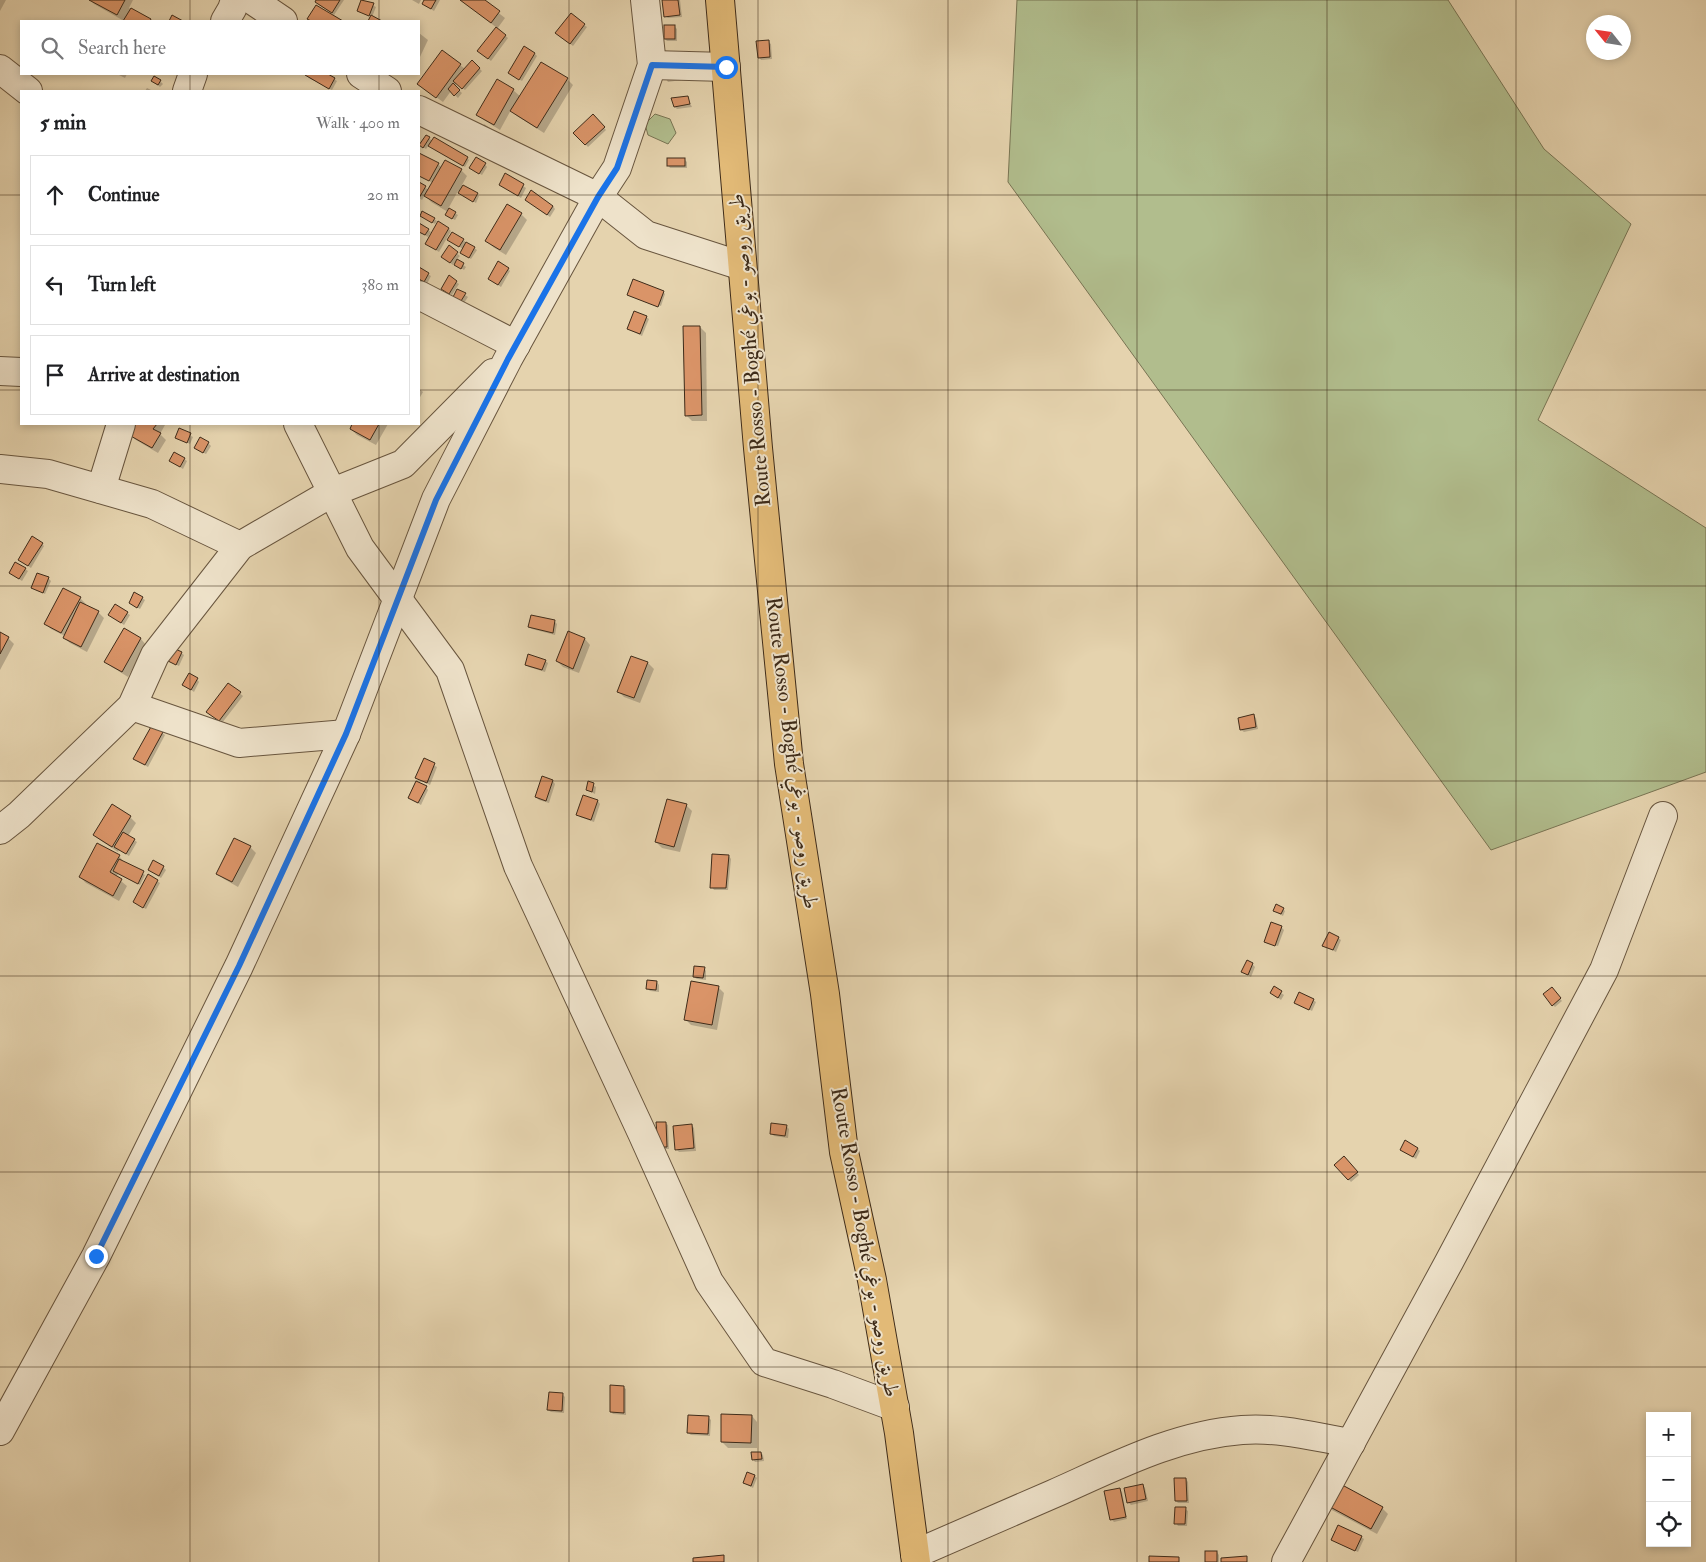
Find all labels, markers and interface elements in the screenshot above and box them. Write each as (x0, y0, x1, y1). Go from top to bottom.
north arrow (1586, 15, 1631, 60)
search box (20, 20, 420, 75)
icon: search (38, 34, 66, 62)
text: Search here (78, 36, 166, 60)
route start (715, 56, 738, 79)
text: 5 min (40, 109, 86, 136)
text: Walk · 400 m (316, 113, 400, 133)
icon: ahead (41, 181, 69, 209)
text: Continue (88, 183, 159, 207)
text: 20 m (367, 185, 399, 205)
street label: Route Rosso - Boghé طريق روصو - بوغي (723, 192, 780, 508)
icon: left (41, 271, 69, 299)
text: Turn left (88, 273, 156, 297)
text: 380 m (361, 275, 399, 295)
icon: arrive (41, 361, 69, 389)
text: Arrive at destination (88, 363, 240, 387)
street label: Route Rosso - Boghé طريق روصو - بوغي (756, 595, 825, 911)
street label: Route Rosso - Boghé طريق روصو - بوغي (821, 1085, 906, 1400)
route end (85, 1245, 108, 1268)
map controls (1646, 1412, 1691, 1547)
button: + (1646, 1412, 1691, 1457)
button: − (1646, 1457, 1691, 1502)
button: locate (1646, 1502, 1691, 1547)

